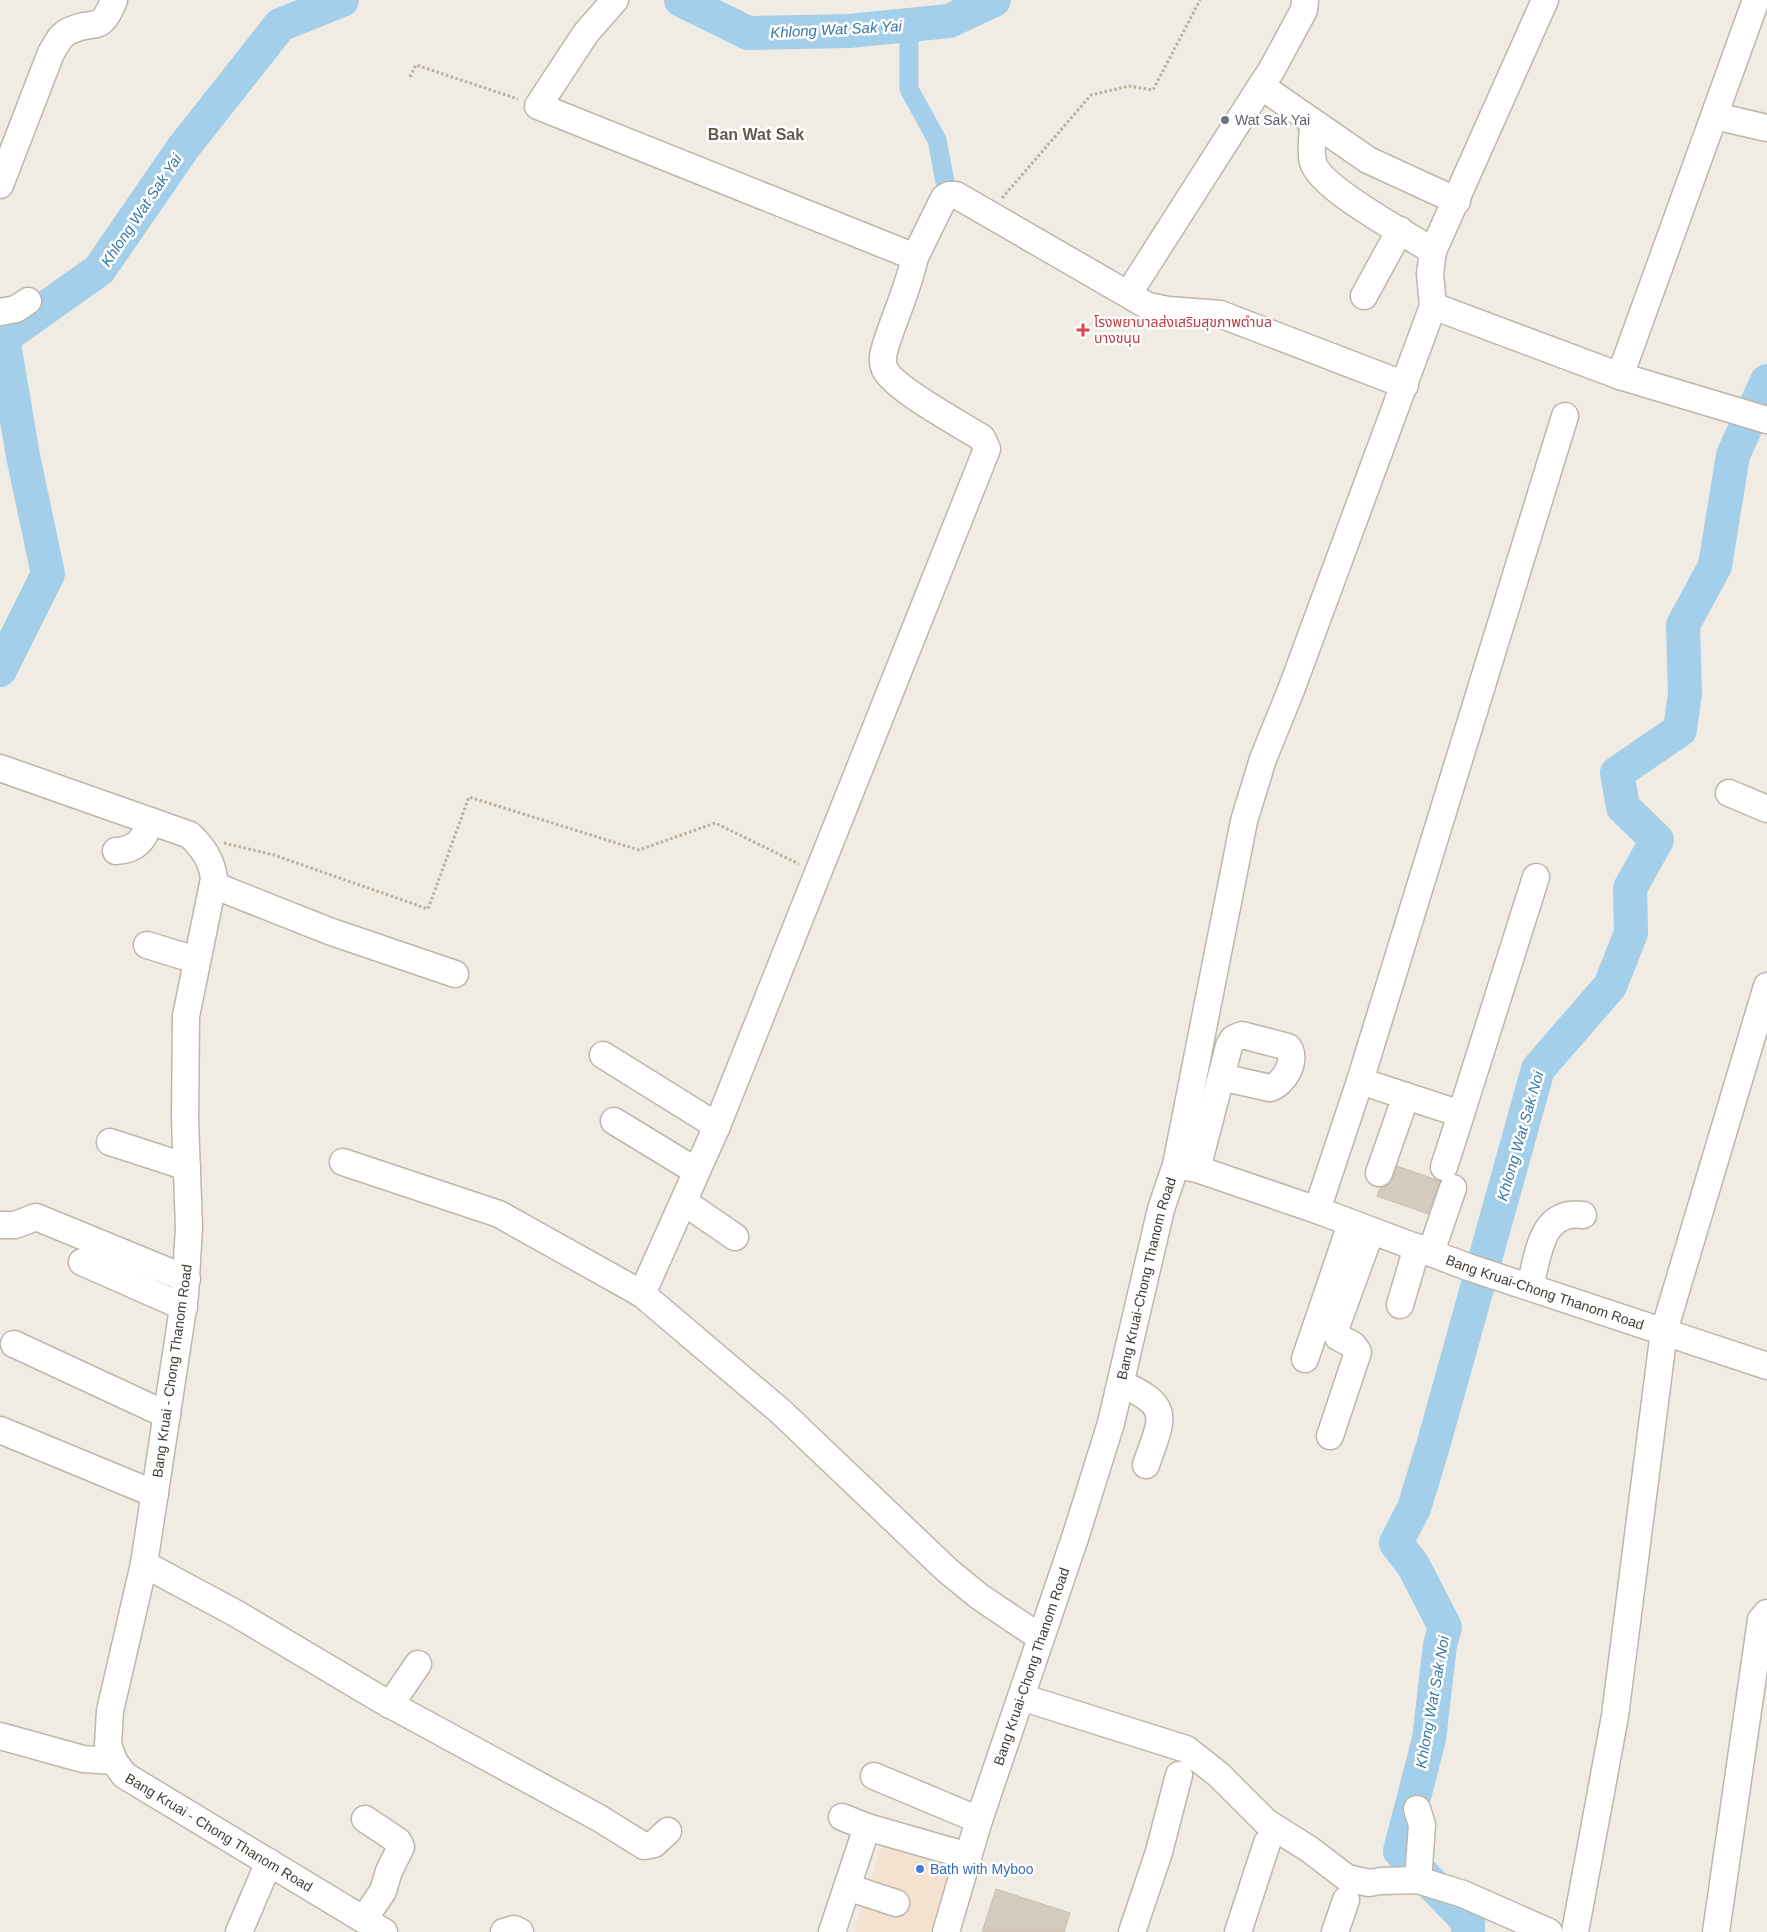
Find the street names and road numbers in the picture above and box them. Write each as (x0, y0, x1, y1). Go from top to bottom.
street label: Bang Kruai-Chong Thanom Road (1113, 1175, 1179, 1381)
street label: Bang Kruai-Chong Thanom Road (1444, 1251, 1646, 1333)
street label: Bang Kruai - Chong Thanom Road (149, 1263, 195, 1479)
street label: Bang Kruai-Chong Thanom Road (990, 1565, 1072, 1767)
street label: Bang Kruai - Chong Thanom Road (123, 1770, 315, 1895)

